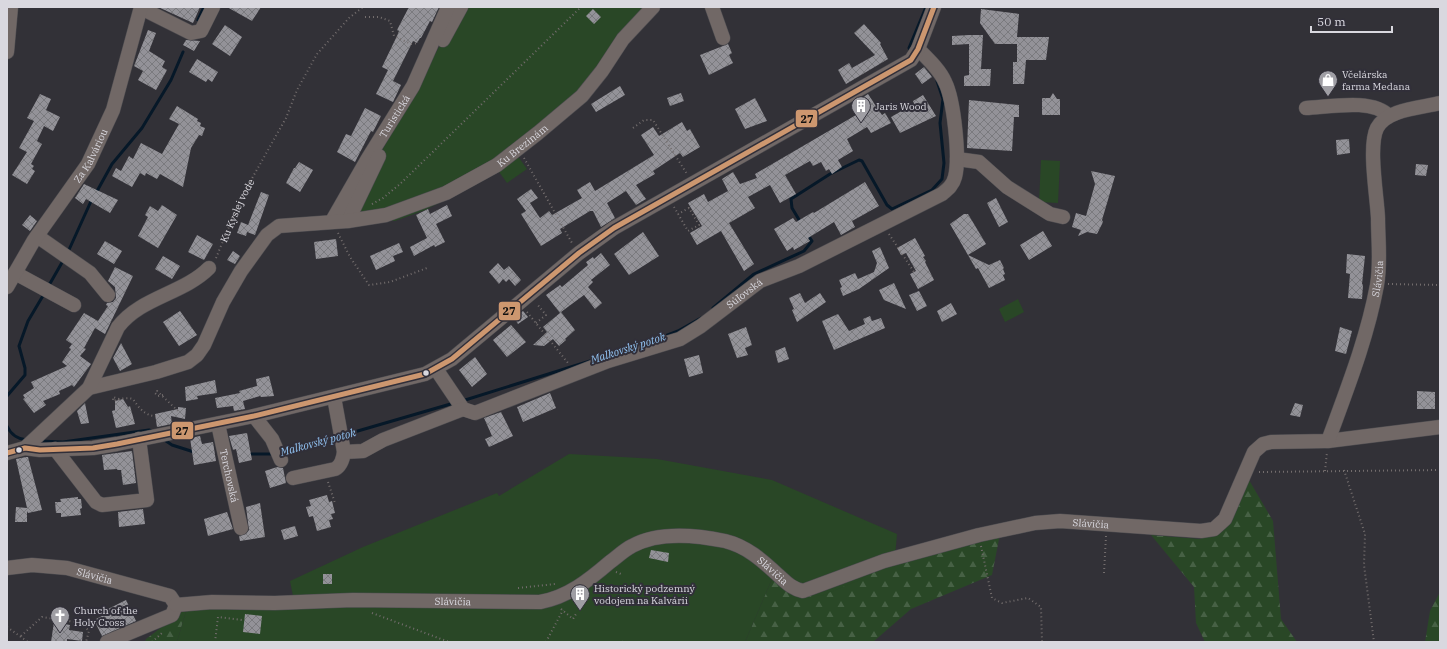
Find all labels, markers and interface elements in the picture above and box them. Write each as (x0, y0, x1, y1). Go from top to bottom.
scale bar (1311, 8, 1392, 34)
text: 50 m (1317, 14, 1346, 29)
place label: Včelárska farma Medana (1342, 68, 1411, 93)
shop icon: Včelárska farma Medana (1317, 69, 1339, 97)
street label: Turistická (376, 92, 413, 140)
building icon: Jaris Wood (850, 95, 872, 123)
place label: Jaris Wood (875, 100, 927, 113)
line badge: 27 (795, 109, 818, 128)
text: 27 (800, 112, 814, 126)
street label: Ku Brezinám (494, 121, 551, 169)
street label: Za Kalváriou (70, 126, 110, 185)
street label: Ku Kyslej vode (217, 176, 257, 244)
street label: Slávičia (1368, 260, 1386, 298)
street label: Súľovská (723, 275, 765, 311)
line badge: 27 (498, 301, 521, 321)
text: 27 (502, 304, 516, 318)
water label: Malkovský potok (588, 329, 667, 367)
unlabelled marker (421, 368, 431, 378)
line badge: 27 (171, 421, 194, 440)
text: 27 (175, 424, 189, 438)
water label: Malkovský potok (278, 425, 358, 459)
unlabelled marker (14, 445, 24, 455)
street label: Terchovská (217, 448, 242, 504)
street label: Slávičia (1072, 515, 1110, 531)
street label: Slávičia (755, 553, 791, 588)
street label: Slávičia (75, 564, 115, 587)
place label: Historický podzemný vodojem na Kalvárii (594, 582, 695, 607)
building icon: Historický podzemný vodojem na Kalvárii (569, 583, 591, 611)
street label: Slávičia (434, 594, 472, 608)
place label: Church of the Holy Cross (74, 604, 138, 629)
church icon: Church of the Holy Cross (49, 605, 71, 633)

